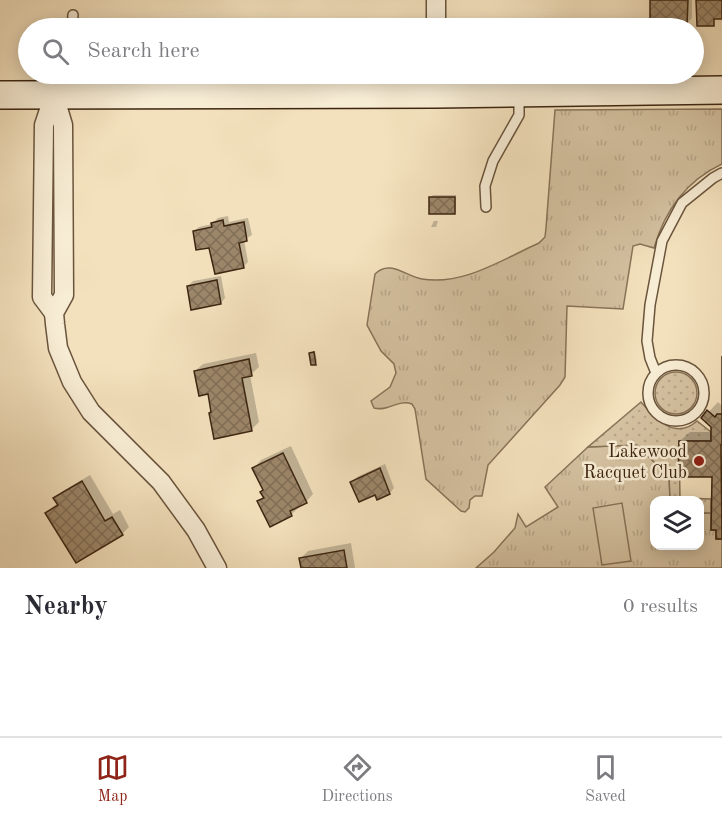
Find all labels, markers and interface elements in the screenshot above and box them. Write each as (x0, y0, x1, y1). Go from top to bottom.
search box (18, 18, 704, 84)
icon: search (39, 35, 72, 68)
text: Search here (87, 40, 200, 62)
place label: Lakewood Racquet Club (583, 443, 687, 482)
marker: Lakewood Racquet Club (692, 454, 706, 468)
map controls (650, 496, 704, 550)
button: layers (650, 496, 704, 550)
text: Nearby (24, 594, 108, 620)
text: 0 results (623, 597, 698, 617)
tab: Map (96, 751, 129, 807)
tab: Directions (322, 751, 393, 807)
tab: Saved (585, 751, 626, 807)

